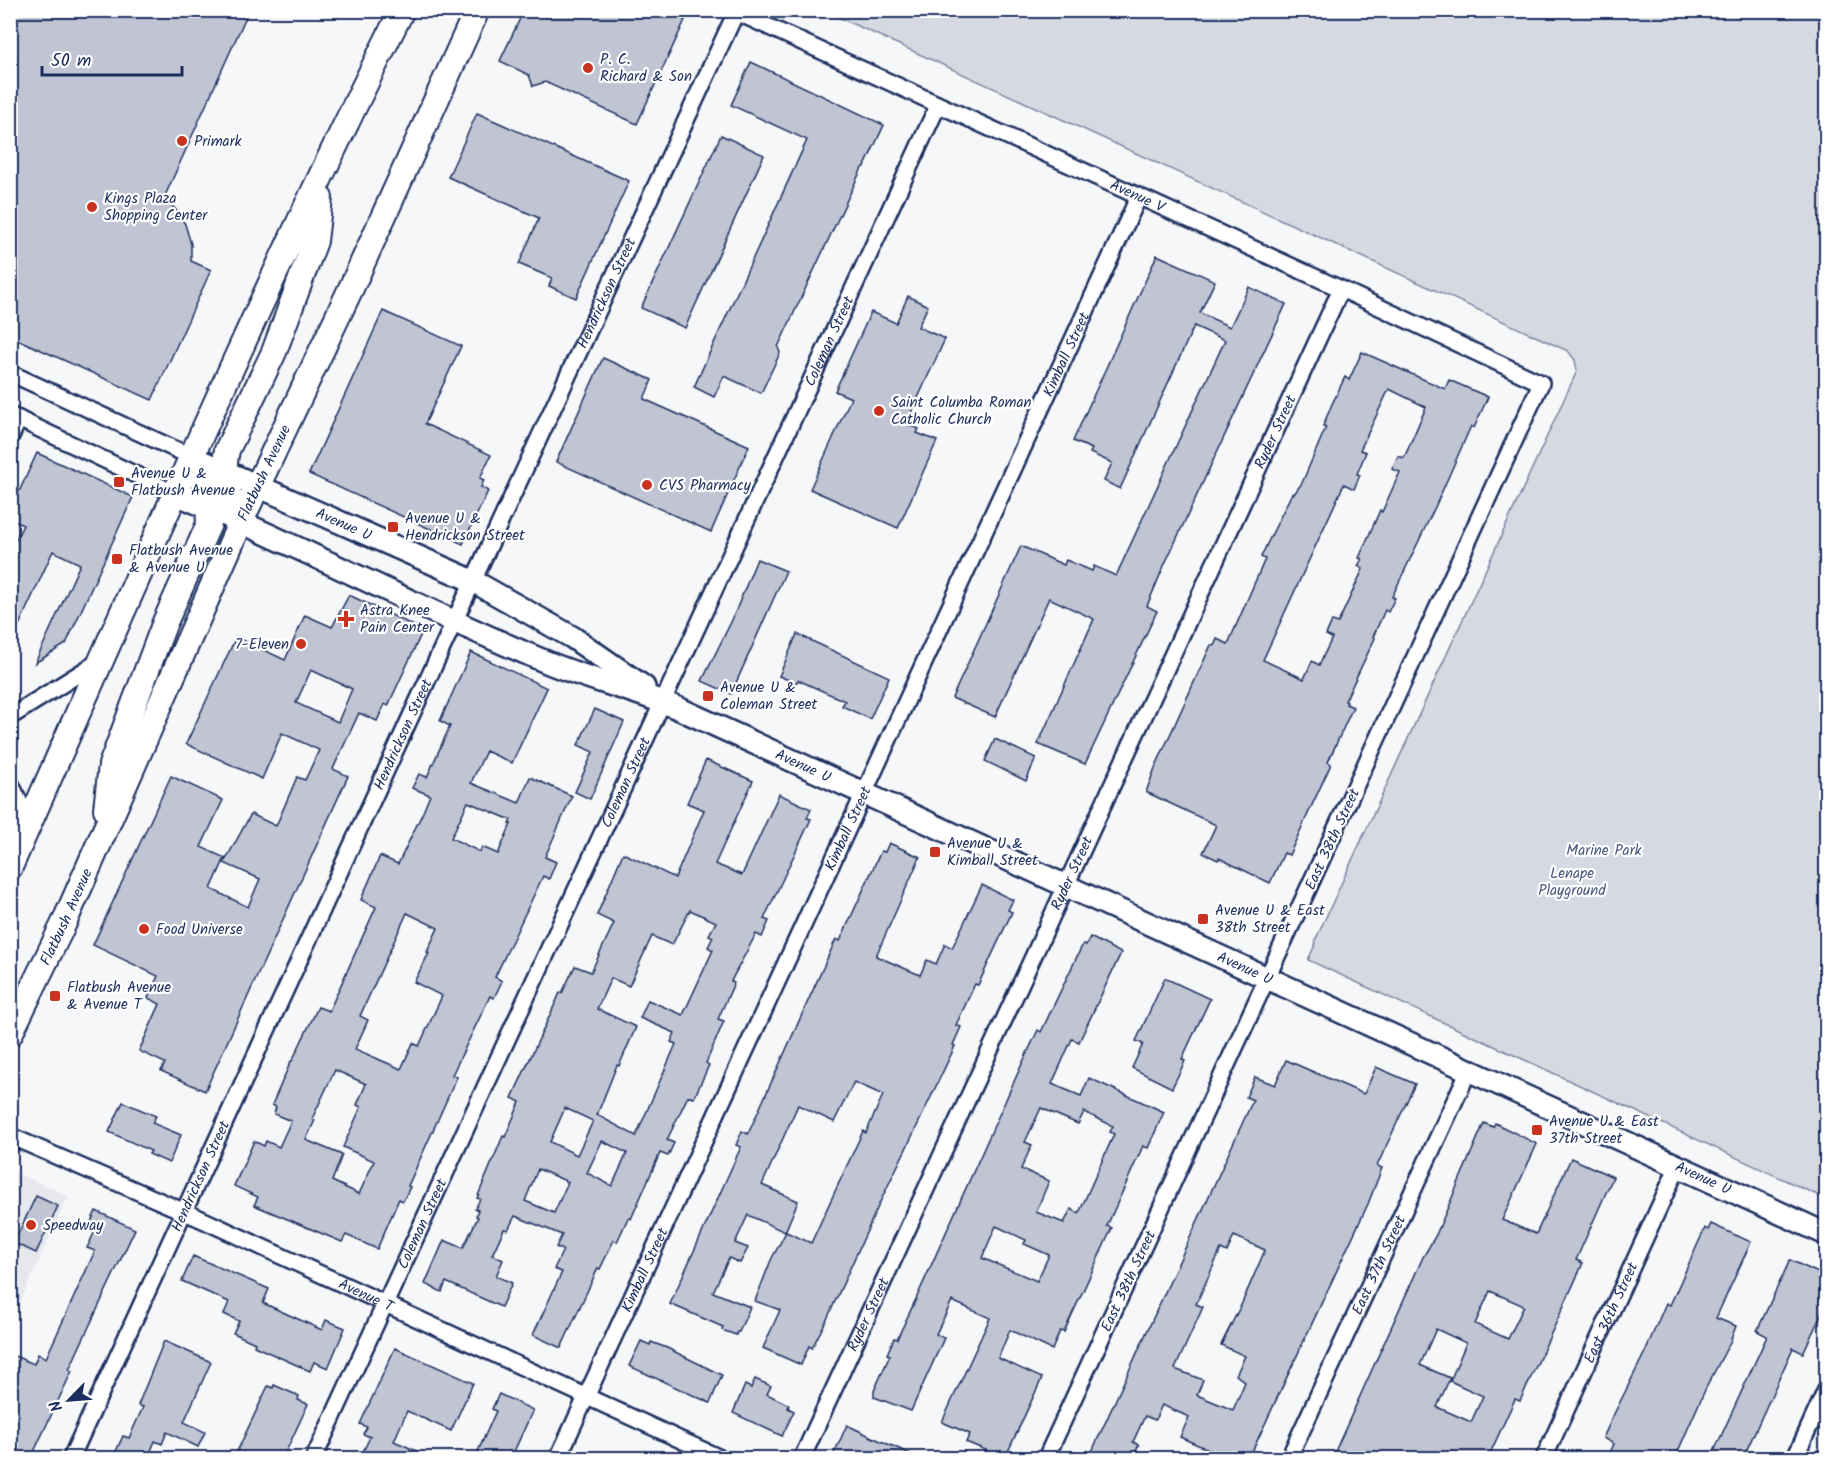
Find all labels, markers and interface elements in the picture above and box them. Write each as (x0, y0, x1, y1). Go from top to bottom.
scale bar (42, 39, 182, 77)
text: 50 m (51, 47, 91, 76)
place label: P. C. Richard & Son (600, 48, 692, 89)
marker: P. C. Richard & Son (581, 61, 595, 75)
place label: Primark (194, 130, 243, 154)
marker: Primark (175, 134, 189, 148)
street label: Avenue V (1106, 174, 1169, 220)
place label: Kings Plaza Shopping Center (104, 187, 208, 228)
marker: Kings Plaza Shopping Center (85, 200, 99, 214)
street label: Hendrickson Street (571, 234, 643, 353)
street label: Coleman Street (799, 292, 861, 391)
street label: Kimball Street (1037, 308, 1097, 401)
place label: Saint Columba Roman Catholic Church (891, 391, 1031, 432)
street label: Ryder Street (1249, 391, 1304, 473)
marker: Saint Columba Roman Catholic Church (872, 404, 886, 418)
street label: Flatbush Avenue (232, 421, 298, 525)
place label: Avenue U & Flatbush Avenue (131, 462, 235, 503)
place label: CVS Pharmacy (659, 474, 752, 498)
marker: Avenue U & Flatbush Avenue (112, 475, 126, 489)
marker: CVS Pharmacy (640, 478, 654, 492)
street label: Avenue U (312, 502, 375, 548)
place label: Avenue U & Hendrickson Street (405, 507, 525, 548)
marker: Avenue U & Hendrickson Street (386, 520, 400, 534)
place label: Flatbush Avenue & Avenue U (129, 539, 233, 580)
marker: Flatbush Avenue & Avenue U (110, 552, 124, 566)
place label: Astra Knee Pain Center (360, 599, 435, 640)
marker: Astra Knee Pain Center (337, 610, 355, 628)
place label: 7-Eleven (235, 633, 289, 657)
marker: 7-Eleven (294, 637, 308, 651)
street label: Hendrickson Street (368, 675, 439, 794)
place label: Avenue U & Coleman Street (720, 676, 817, 717)
marker: Avenue U & Coleman Street (701, 689, 715, 703)
street label: Coleman Street (595, 733, 658, 832)
street label: Avenue U (771, 743, 835, 790)
street label: Kimball Street (819, 782, 879, 875)
street label: East 38th Street (1299, 785, 1367, 894)
place label: Avenue U & Kimball Street (947, 832, 1038, 873)
street label: Ryder Street (1045, 832, 1100, 915)
park label: Marine Park (1566, 839, 1643, 863)
marker: Avenue U & Kimball Street (928, 845, 942, 859)
park label: Lenape Playground (1538, 862, 1606, 903)
street label: Flatbush Avenue (34, 865, 100, 970)
place label: Avenue U & East 38th Street (1215, 899, 1325, 940)
marker: Avenue U & East 38th Street (1196, 912, 1210, 926)
place label: Food Universe (156, 918, 243, 942)
marker: Food Universe (137, 922, 151, 936)
street label: Avenue U (1213, 946, 1277, 992)
place label: Flatbush Avenue & Avenue T (67, 976, 171, 1017)
marker: Flatbush Avenue & Avenue T (48, 989, 62, 1003)
place label: Avenue U & East 37th Street (1549, 1110, 1659, 1151)
street label: Hendrickson Street (165, 1117, 237, 1236)
marker: Avenue U & East 37th Street (1530, 1123, 1544, 1137)
street label: Avenue U (1671, 1155, 1735, 1202)
street label: Coleman Street (392, 1175, 454, 1273)
street label: East 37th Street (1346, 1211, 1413, 1319)
place label: Speedway (43, 1214, 104, 1238)
marker: Speedway (24, 1218, 38, 1232)
street label: Kimball Street (616, 1224, 675, 1317)
street label: East 38th Street (1095, 1227, 1163, 1336)
street label: East 36th Street (1578, 1258, 1645, 1368)
street label: Avenue T (334, 1273, 399, 1320)
street label: Ryder Street (842, 1274, 897, 1356)
north arrow (39, 1370, 99, 1430)
text: N (43, 1396, 70, 1416)

